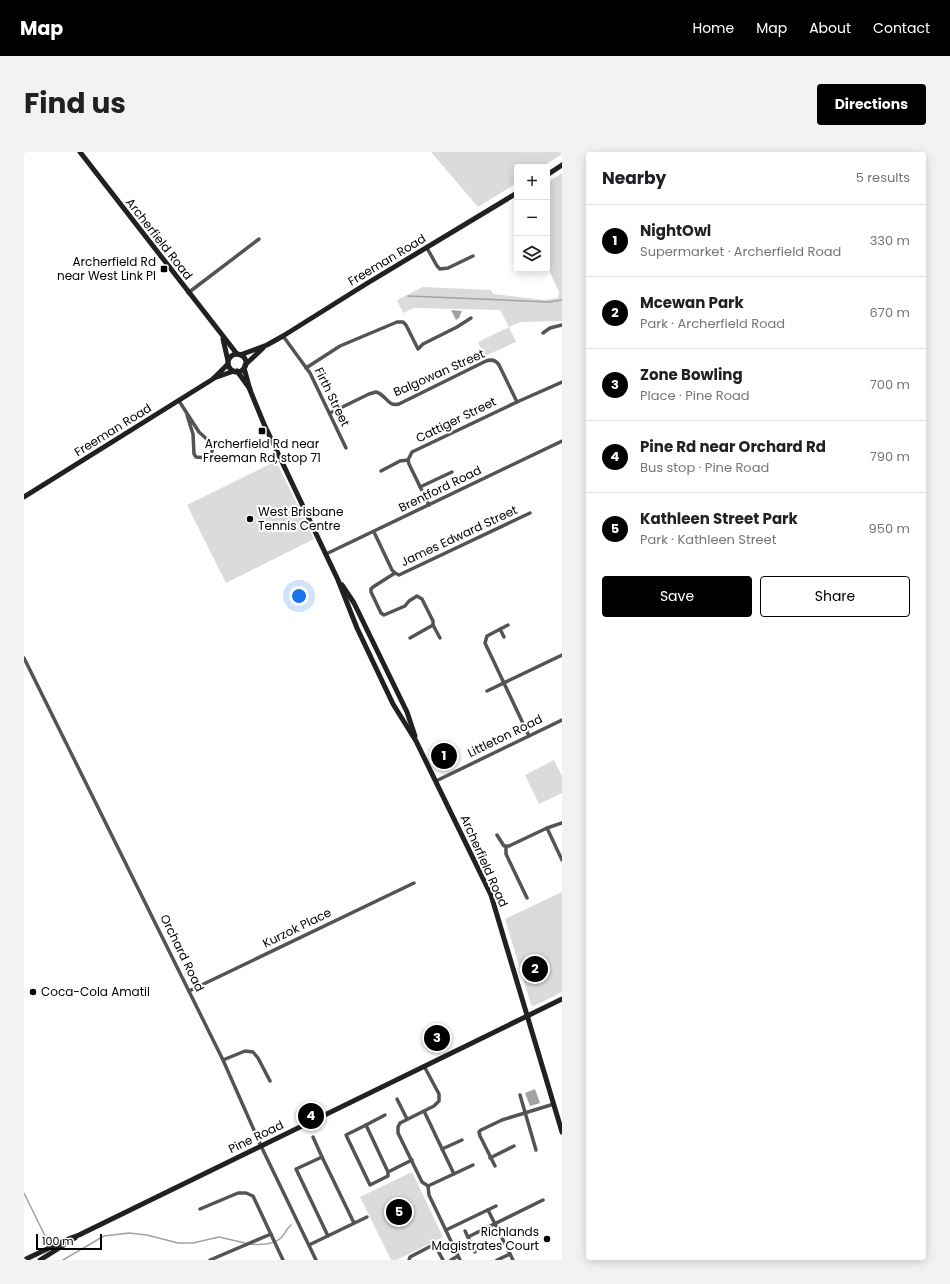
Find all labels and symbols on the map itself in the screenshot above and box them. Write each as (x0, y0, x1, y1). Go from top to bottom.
street label: Archerfield Road (122, 194, 197, 283)
street label: Freeman Road (345, 230, 429, 290)
place label: Archerfield Rd near West Link Pl (57, 253, 156, 284)
marker: Archerfield Rd near West Link Pl (159, 264, 169, 274)
street label: Balgowan Street (390, 345, 487, 400)
street label: Firth Street (311, 364, 354, 429)
street label: Cattiger Street (413, 393, 499, 446)
street label: Freeman Road (71, 399, 155, 460)
marker: Archerfield Rd near Freeman Rd, stop 71 (257, 426, 267, 436)
place label: Archerfield Rd near Freeman Rd, stop 71 (203, 435, 321, 466)
street label: Brentford Road (396, 461, 484, 516)
street label: James Edward Street (398, 501, 520, 570)
place label: West Brisbane Tennis Centre (258, 503, 343, 534)
marker: West Brisbane Tennis Centre (245, 514, 255, 524)
your location (289, 586, 309, 606)
street label: Littleton Road (464, 710, 545, 761)
pin: 1 (431, 741, 457, 771)
street label: Archerfield Road (457, 812, 512, 910)
street label: Kurzok Place (260, 904, 334, 952)
street label: Orchard Road (156, 911, 208, 994)
pin: 2 (522, 954, 548, 984)
place label: Coca-Cola Amatil (41, 983, 150, 1000)
marker: Coca-Cola Amatil (28, 987, 38, 997)
pin: 3 (424, 1023, 450, 1053)
pin: 4 (298, 1101, 324, 1131)
street label: Pine Road (225, 1116, 286, 1157)
pin: 5 (386, 1197, 412, 1227)
place label: Richlands Magistrates Court (432, 1223, 539, 1254)
scale bar (36, 1232, 102, 1251)
marker: Richlands Magistrates Court (542, 1234, 552, 1244)

